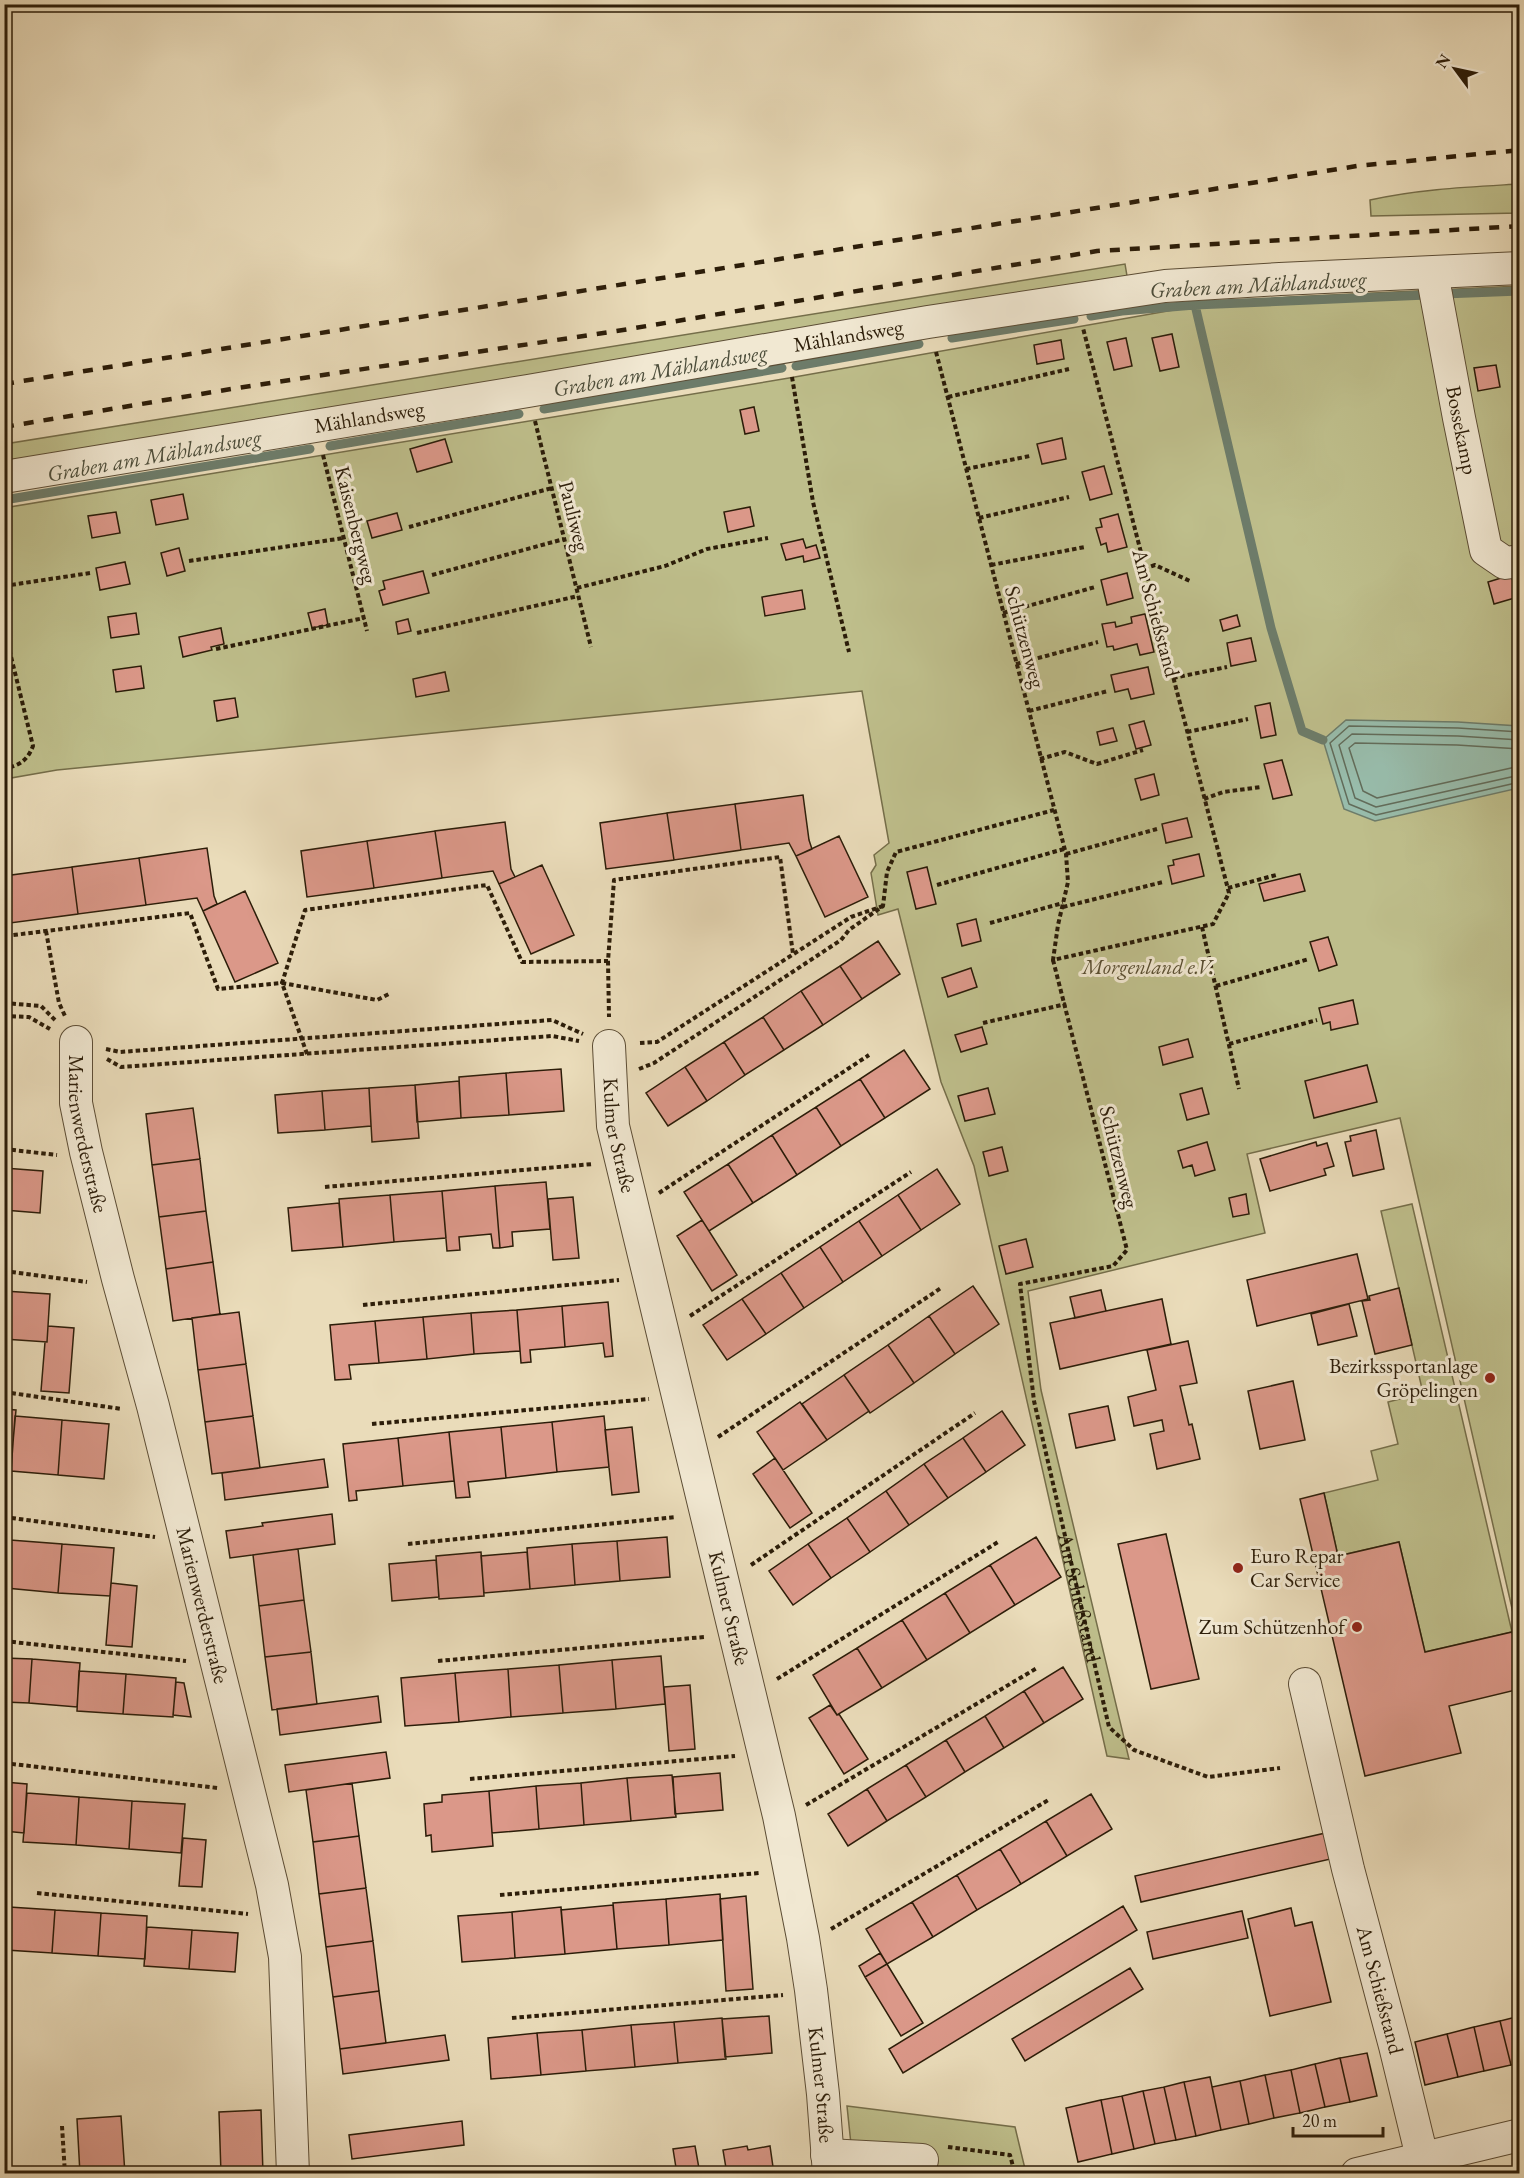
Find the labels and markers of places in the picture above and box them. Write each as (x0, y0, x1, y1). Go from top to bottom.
place label: Bezirkssportanlage Gröpelingen (1329, 1352, 1478, 1403)
marker: Bezirkssportanlage Gröpelingen (1483, 1371, 1497, 1385)
place label: Euro Repar Car Service (1250, 1542, 1344, 1593)
marker: Euro Repar Car Service (1231, 1561, 1245, 1575)
place label: Zum Schützenhof (1199, 1613, 1347, 1640)
marker: Zum Schützenhof (1350, 1620, 1364, 1634)

